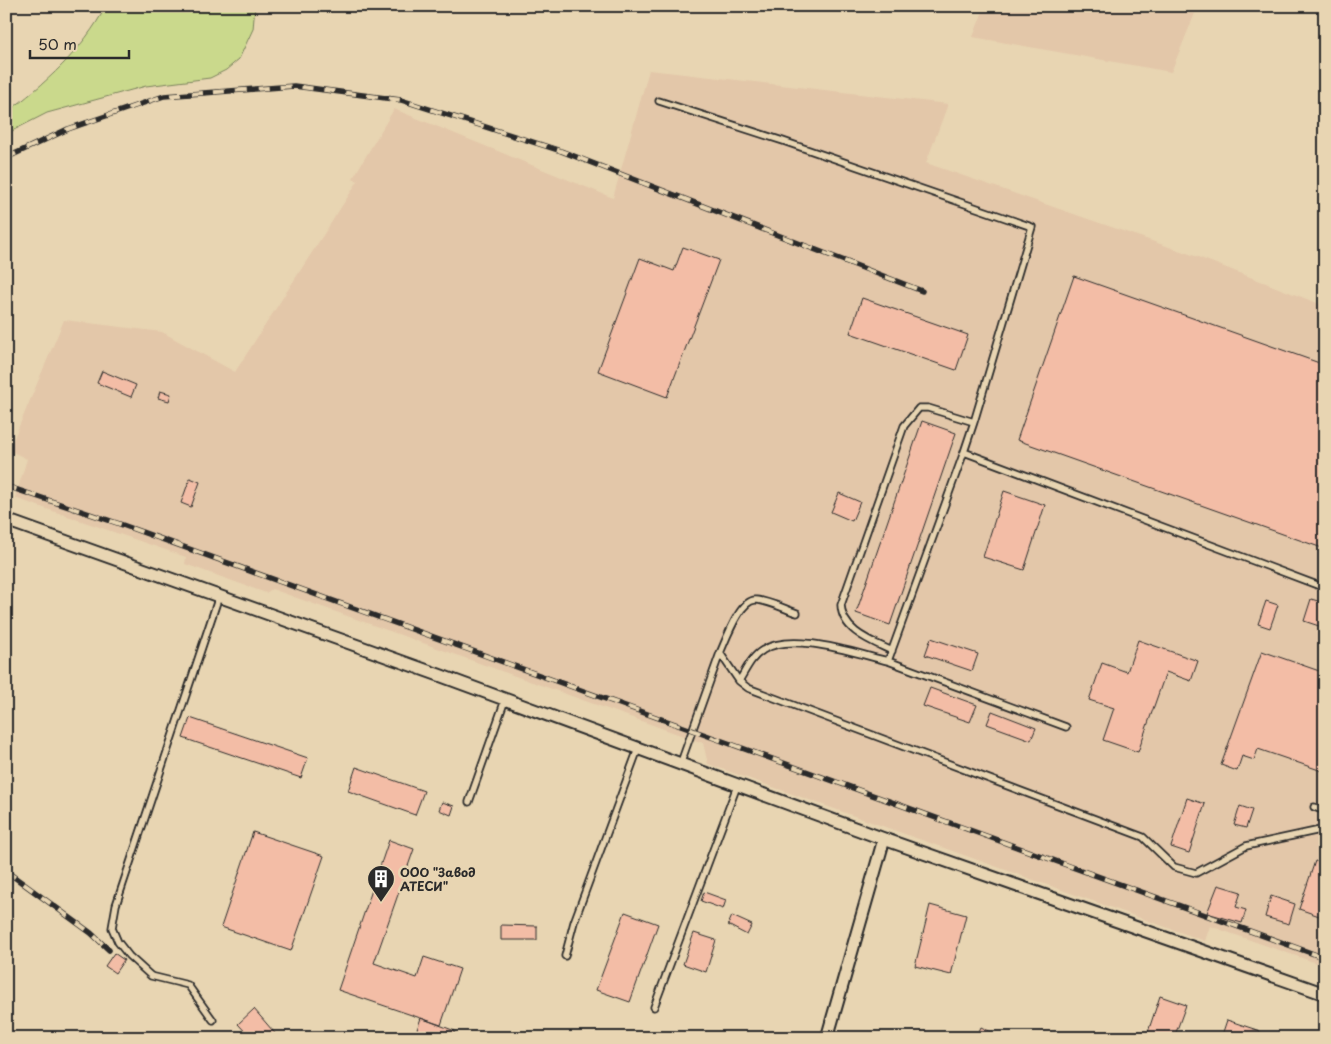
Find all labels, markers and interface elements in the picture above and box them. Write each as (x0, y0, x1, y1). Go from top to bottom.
scale bar (30, 28, 129, 60)
text: 50 m (38, 32, 77, 55)
place label: ООО "Завод АТЕСИ" (400, 863, 475, 895)
building icon: ООО "Завод АТЕСИ" (366, 864, 396, 903)

